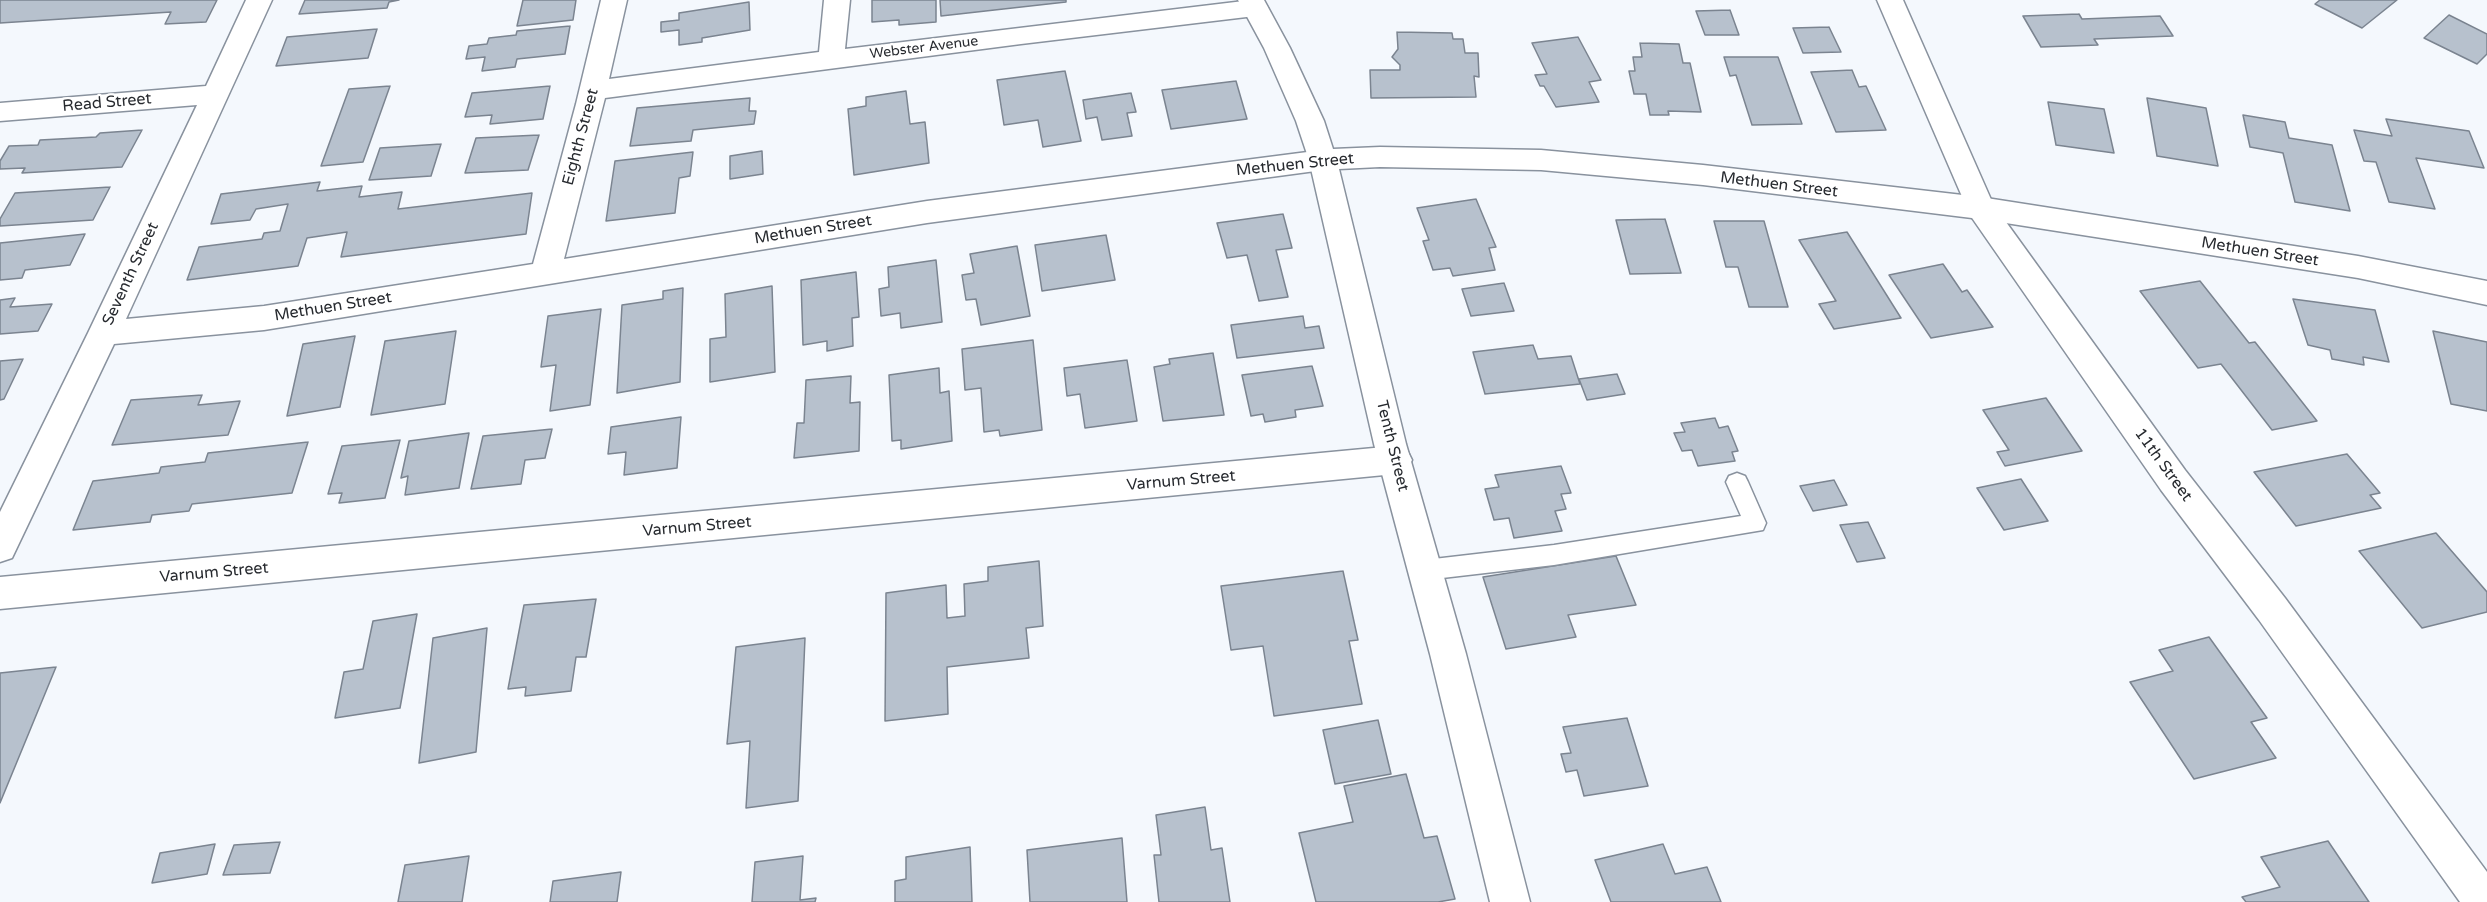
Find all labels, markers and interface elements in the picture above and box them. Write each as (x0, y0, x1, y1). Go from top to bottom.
street label: Webster Avenue (869, 33, 979, 63)
street label: Eighth Street (559, 86, 603, 188)
street label: Read Street (62, 90, 152, 116)
street label: Methuen Street (1235, 149, 1355, 181)
street label: Methuen Street (1719, 168, 1839, 202)
street label: Methuen Street (753, 211, 873, 249)
street label: Seventh Street (99, 219, 163, 329)
street label: Methuen Street (2200, 233, 2320, 271)
street label: Methuen Street (273, 288, 393, 326)
street label: Tenth Street (1371, 399, 1413, 493)
street label: 11th Street (2130, 425, 2196, 505)
street label: Varnum Street (1126, 467, 1236, 495)
street label: Varnum Street (642, 513, 752, 541)
street label: Varnum Street (159, 559, 269, 587)

